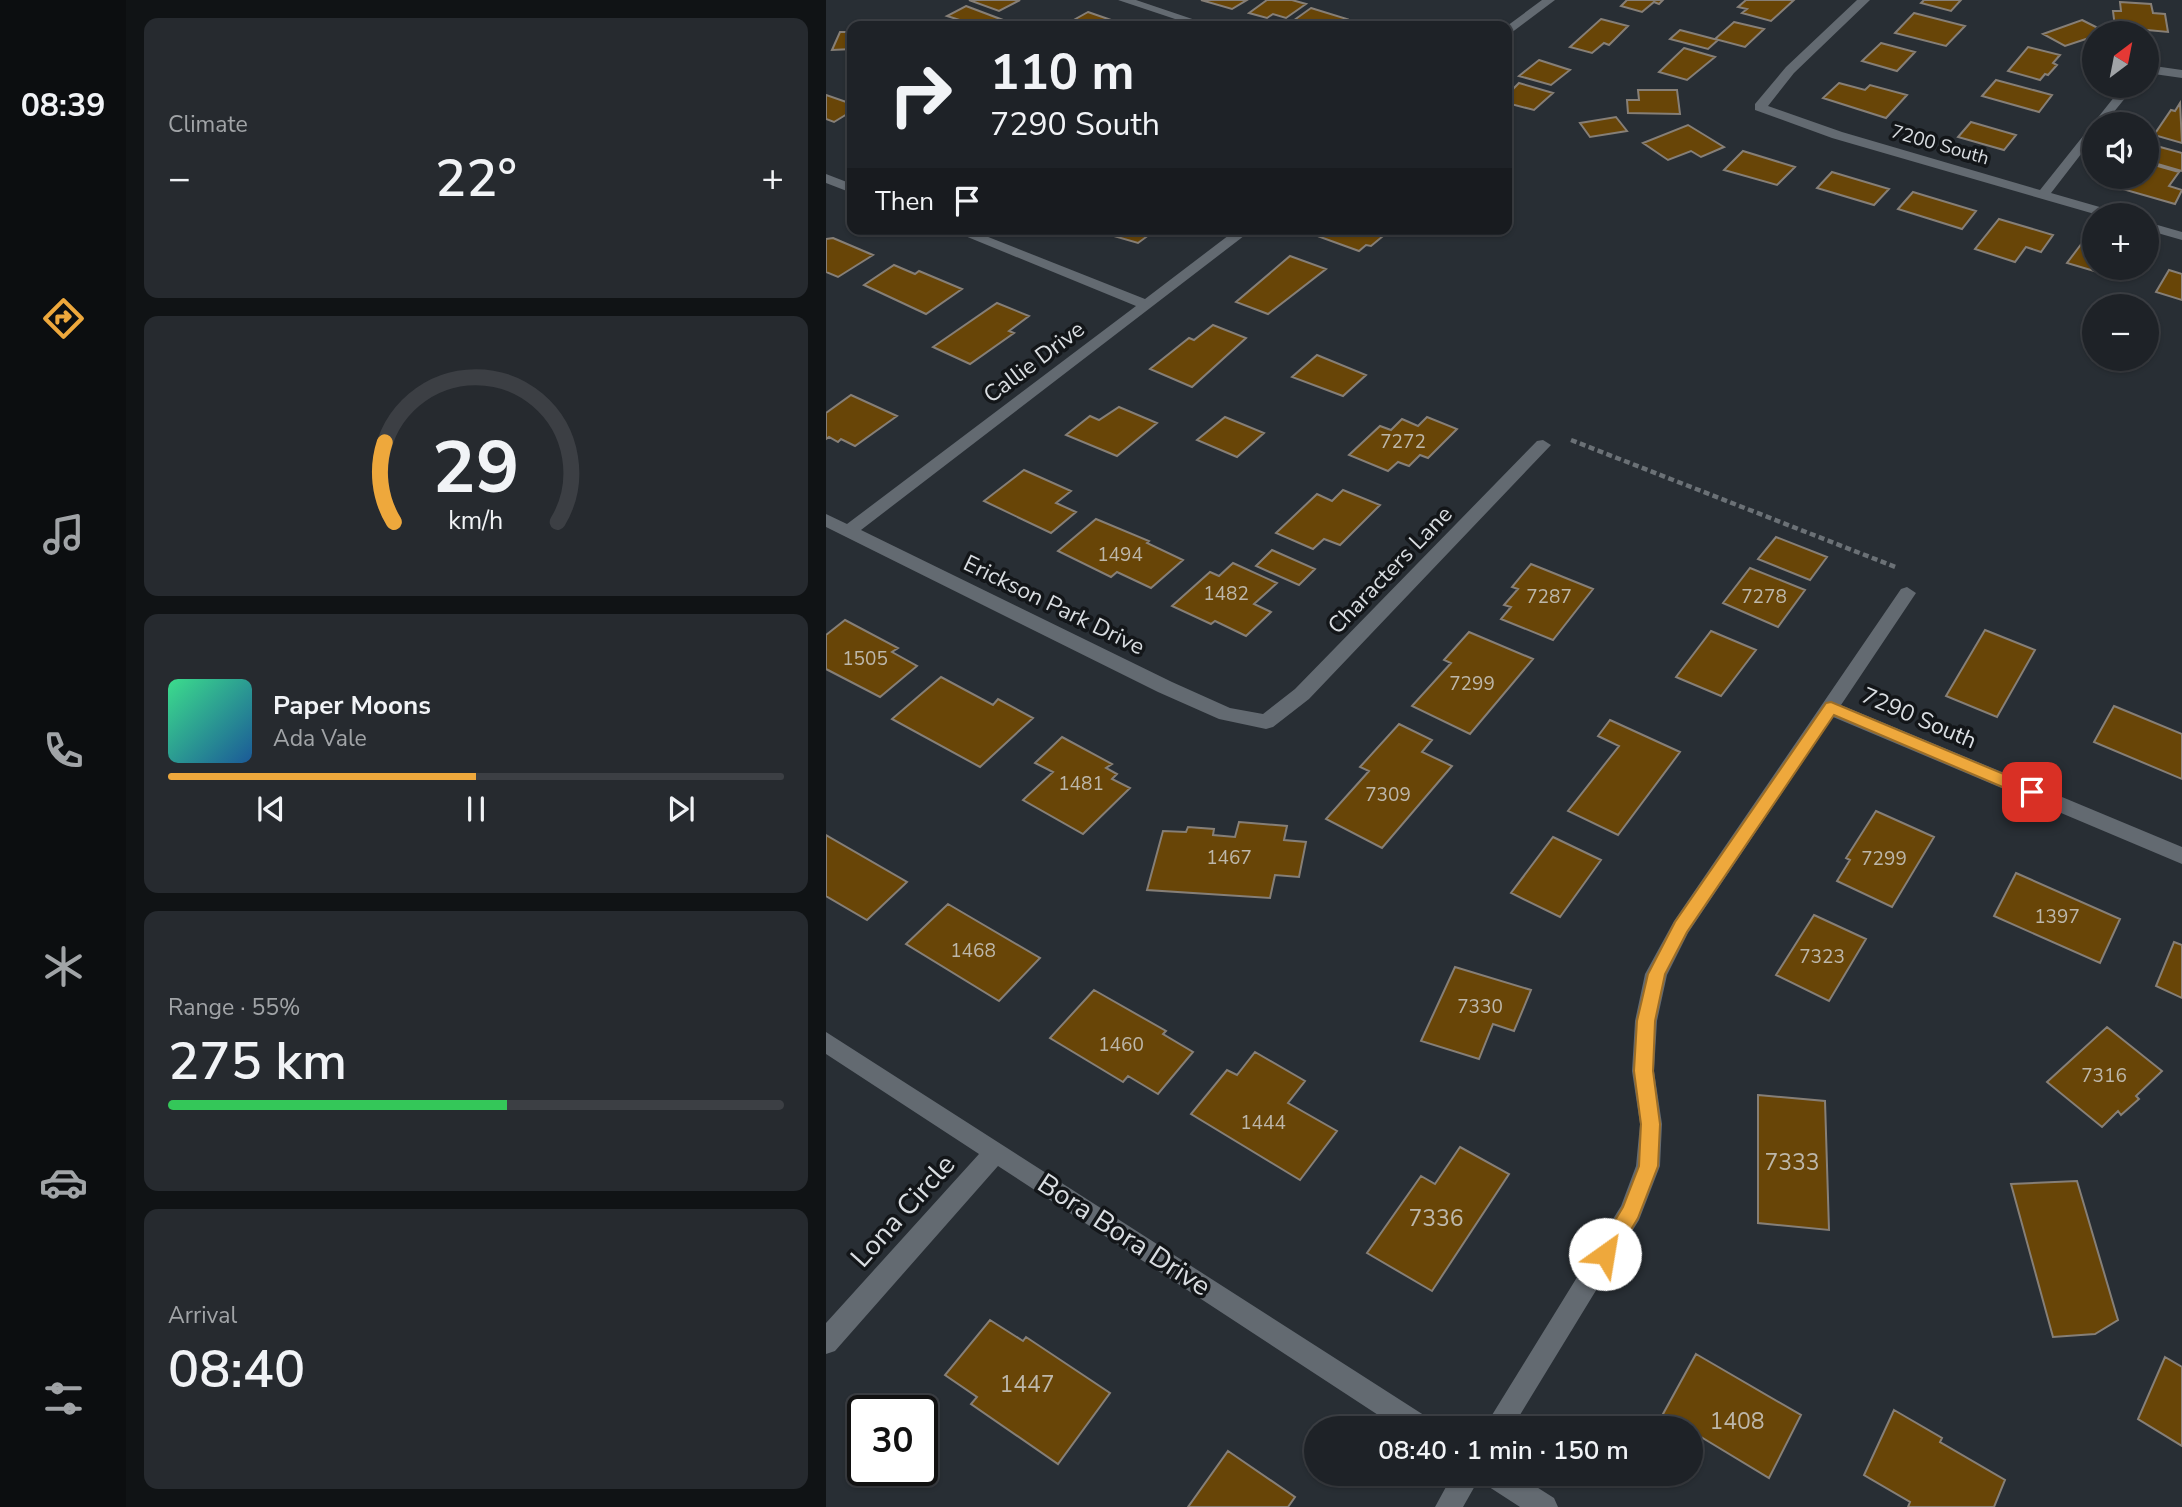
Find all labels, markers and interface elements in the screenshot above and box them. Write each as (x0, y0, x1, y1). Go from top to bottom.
north arrow (2082, 21, 2160, 98)
map controls (2082, 21, 2159, 371)
text: 110 m (990, 39, 1134, 106)
icon: right (875, 49, 966, 140)
text: 08:39 (21, 84, 105, 127)
text: 7290 South (990, 103, 1160, 146)
text: Climate (168, 109, 248, 140)
button: sound (2082, 112, 2159, 189)
street label: 7200 South (1888, 119, 1992, 171)
text: 22° (435, 143, 517, 214)
text: − (168, 153, 191, 204)
text: + (761, 153, 784, 204)
icon: arrive (948, 182, 986, 220)
text: Then (875, 184, 934, 219)
button: + (2082, 203, 2159, 280)
icon: directions (39, 294, 88, 343)
button: − (2082, 294, 2159, 371)
street label: Callie Drive (977, 314, 1091, 410)
text: 29 (432, 418, 520, 518)
house number: 7272 (1380, 429, 1426, 455)
street label: Characters Lane (1321, 499, 1459, 641)
text: km/h (448, 503, 504, 537)
icon: music (39, 510, 88, 559)
house number: 1494 (1097, 542, 1143, 568)
street label: Erickson Park Drive (958, 548, 1150, 662)
house number: 1482 (1203, 581, 1249, 607)
house number: 7287 (1526, 584, 1572, 610)
house number: 7278 (1741, 584, 1787, 610)
house number: 1505 (842, 646, 888, 672)
house number: 7299 (1449, 671, 1495, 697)
street label: 7290 South (1857, 680, 1981, 756)
text: Paper Moons (273, 688, 431, 723)
text: Ada Vale (273, 723, 367, 754)
icon: phone (39, 726, 88, 775)
pin (2002, 762, 2062, 822)
house number: 1481 (1058, 771, 1104, 797)
icon: arrive (2013, 773, 2051, 811)
house number: 7309 (1365, 782, 1411, 808)
icon: previous (252, 790, 290, 828)
icon: pause (457, 790, 495, 828)
icon: next (662, 790, 700, 828)
house number: 1467 (1206, 845, 1252, 871)
house number: 7299 (1861, 846, 1907, 872)
house number: 1397 (2034, 904, 2080, 930)
house number: 1468 (950, 938, 996, 964)
icon: climate (39, 942, 88, 991)
house number: 7323 (1799, 944, 1845, 970)
text: Range · 55% (168, 992, 300, 1023)
house number: 7330 (1457, 994, 1503, 1020)
text: 275 km (168, 1026, 347, 1097)
house number: 1460 (1098, 1032, 1144, 1058)
house number: 7316 (2081, 1063, 2127, 1089)
house number: 1444 (1240, 1110, 1286, 1136)
street label: Lona Circle (842, 1146, 964, 1276)
house number: 7333 (1764, 1147, 1820, 1178)
icon: car (39, 1158, 88, 1207)
street label: Bora Bora Drive (1030, 1165, 1218, 1305)
house number: 7336 (1408, 1203, 1464, 1234)
position arrow (1568, 1217, 1642, 1291)
text: Arrival (168, 1300, 237, 1331)
text: 08:40 (168, 1334, 305, 1405)
house number: 1447 (999, 1369, 1055, 1400)
icon: filters (39, 1374, 88, 1423)
speed limit sign: 30 (847, 1395, 938, 1486)
house number: 1408 (1709, 1406, 1765, 1437)
text: 08:40 · 1 min · 150 m (1378, 1433, 1629, 1468)

